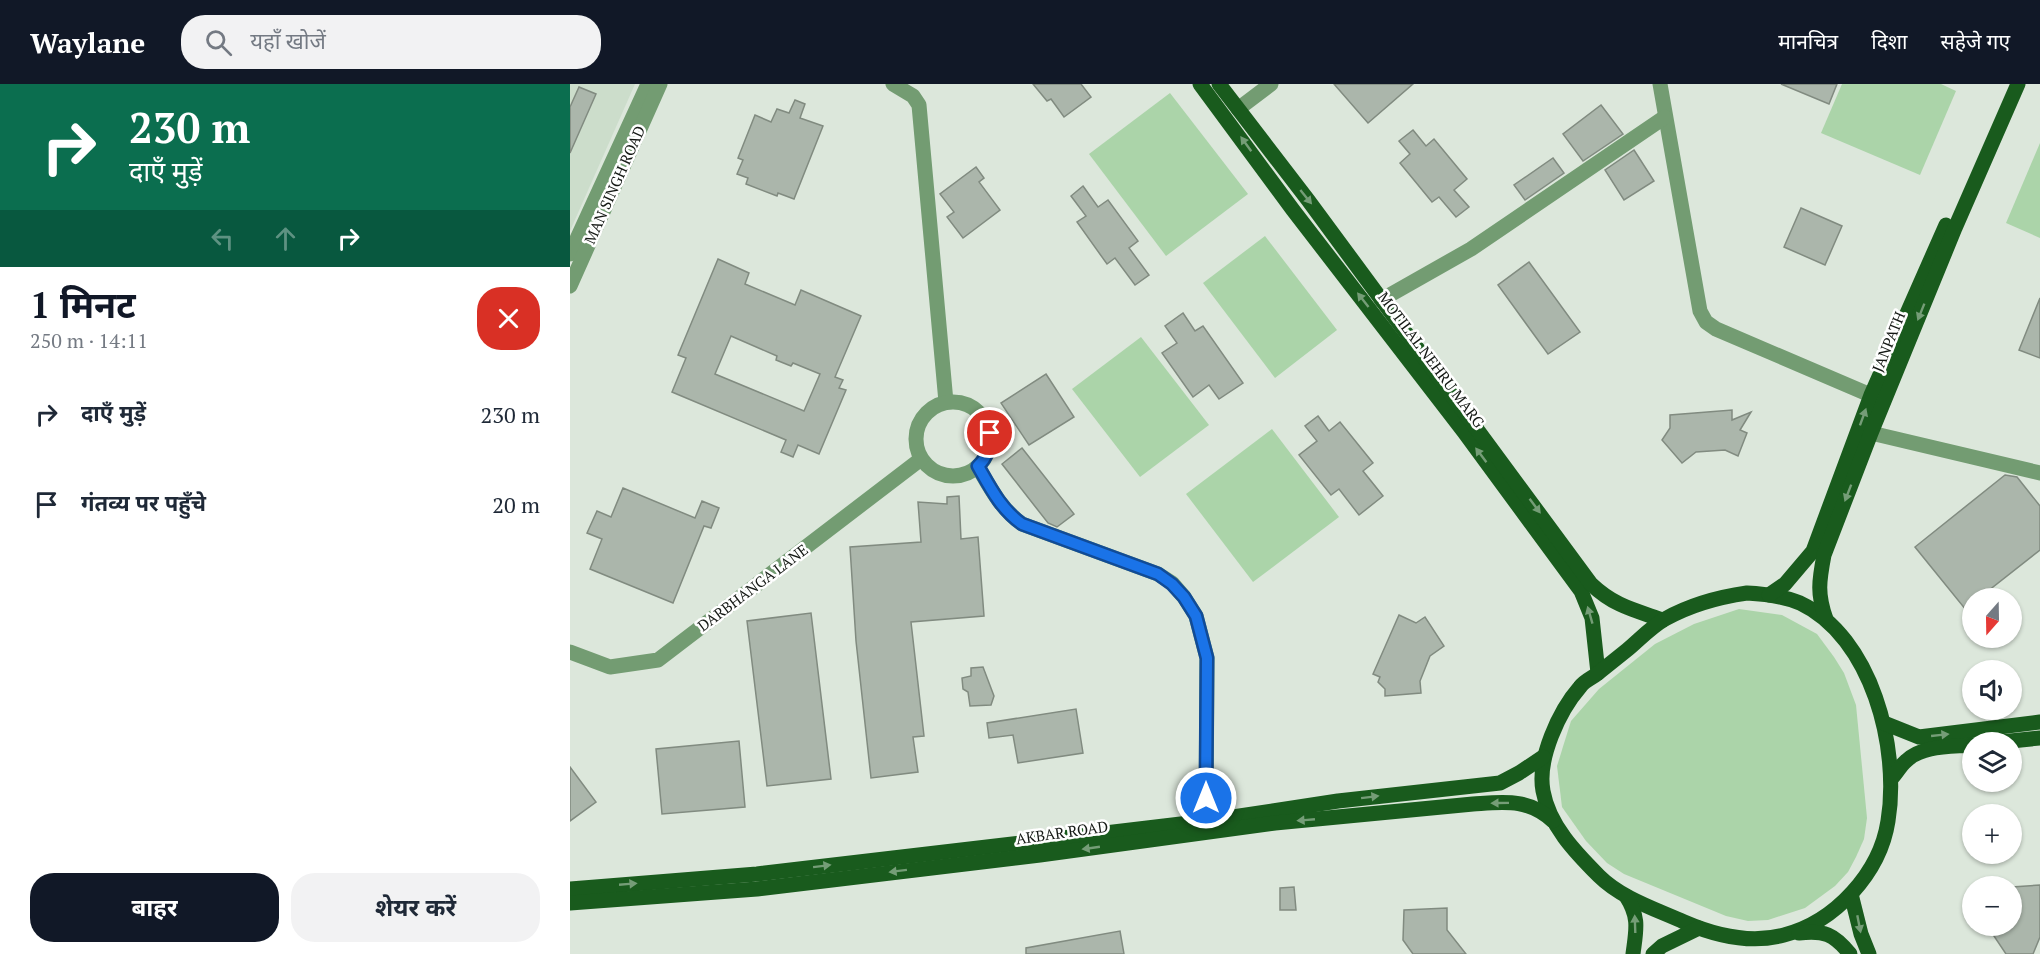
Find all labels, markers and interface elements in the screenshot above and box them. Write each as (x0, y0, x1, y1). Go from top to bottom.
search box (181, 15, 601, 69)
text: Waylane (30, 24, 145, 61)
icon: search (202, 26, 235, 59)
text: यहाँ खोजें (250, 26, 326, 55)
text: मानचित्र (1778, 27, 1838, 55)
text: दिशा (1871, 27, 1908, 55)
text: सहेजे गए (1941, 27, 2010, 55)
text: 230 m (129, 99, 250, 155)
icon: right (30, 108, 108, 186)
street label: MAN SINGH ROAD (579, 122, 649, 247)
one-way arrow (1240, 137, 1252, 152)
text: दाएँ मुड़ें (129, 153, 202, 189)
one-way arrow (1299, 190, 1311, 205)
icon: left (206, 222, 239, 255)
icon: ahead (269, 222, 302, 255)
icon: right (332, 222, 365, 255)
text: 1 मिनट (30, 281, 136, 328)
button: close (477, 287, 540, 350)
street label: MOTILAL NEHRU MARG (1374, 287, 1490, 432)
one-way arrow (1358, 292, 1370, 307)
one-way arrow (1916, 303, 1926, 321)
street label: JANPATH (1867, 308, 1909, 375)
text: 250 m · 14:11 (30, 327, 148, 354)
icon: right (30, 398, 63, 431)
text: दाएँ मुड़ें (81, 398, 146, 427)
text: 230 m (480, 400, 540, 429)
pin (964, 407, 1015, 458)
one-way arrow (1858, 407, 1868, 425)
icon: arrive (973, 416, 1006, 449)
one-way arrow (1475, 447, 1487, 463)
one-way arrow (1843, 484, 1853, 502)
icon: arrive (30, 488, 63, 521)
text: गंतव्य पर पहुँचे (81, 488, 206, 517)
text: 20 m (492, 490, 540, 519)
one-way arrow (1528, 498, 1540, 513)
street label: DARBHANGA LANE (693, 539, 812, 635)
north arrow (1962, 588, 2022, 648)
map controls (1962, 588, 2022, 936)
one-way arrow (1585, 606, 1594, 624)
button: sound (1962, 660, 2022, 720)
one-way arrow (1930, 730, 1949, 740)
button: layers (1962, 732, 2022, 792)
position arrow (1174, 766, 1238, 830)
one-way arrow (1361, 793, 1380, 802)
one-way arrow (1490, 798, 1509, 808)
button: + (1962, 804, 2022, 864)
one-way arrow (1296, 815, 1315, 825)
street label: AKBAR ROAD (1014, 816, 1109, 848)
one-way arrow (1082, 843, 1101, 852)
one-way arrow (813, 861, 832, 871)
one-way arrow (888, 867, 907, 876)
button: बाहर (30, 873, 279, 942)
button: शेयर करें (291, 873, 540, 942)
button: − (1962, 876, 2022, 936)
one-way arrow (619, 879, 638, 889)
one-way arrow (1630, 914, 1640, 933)
one-way arrow (1855, 915, 1864, 934)

